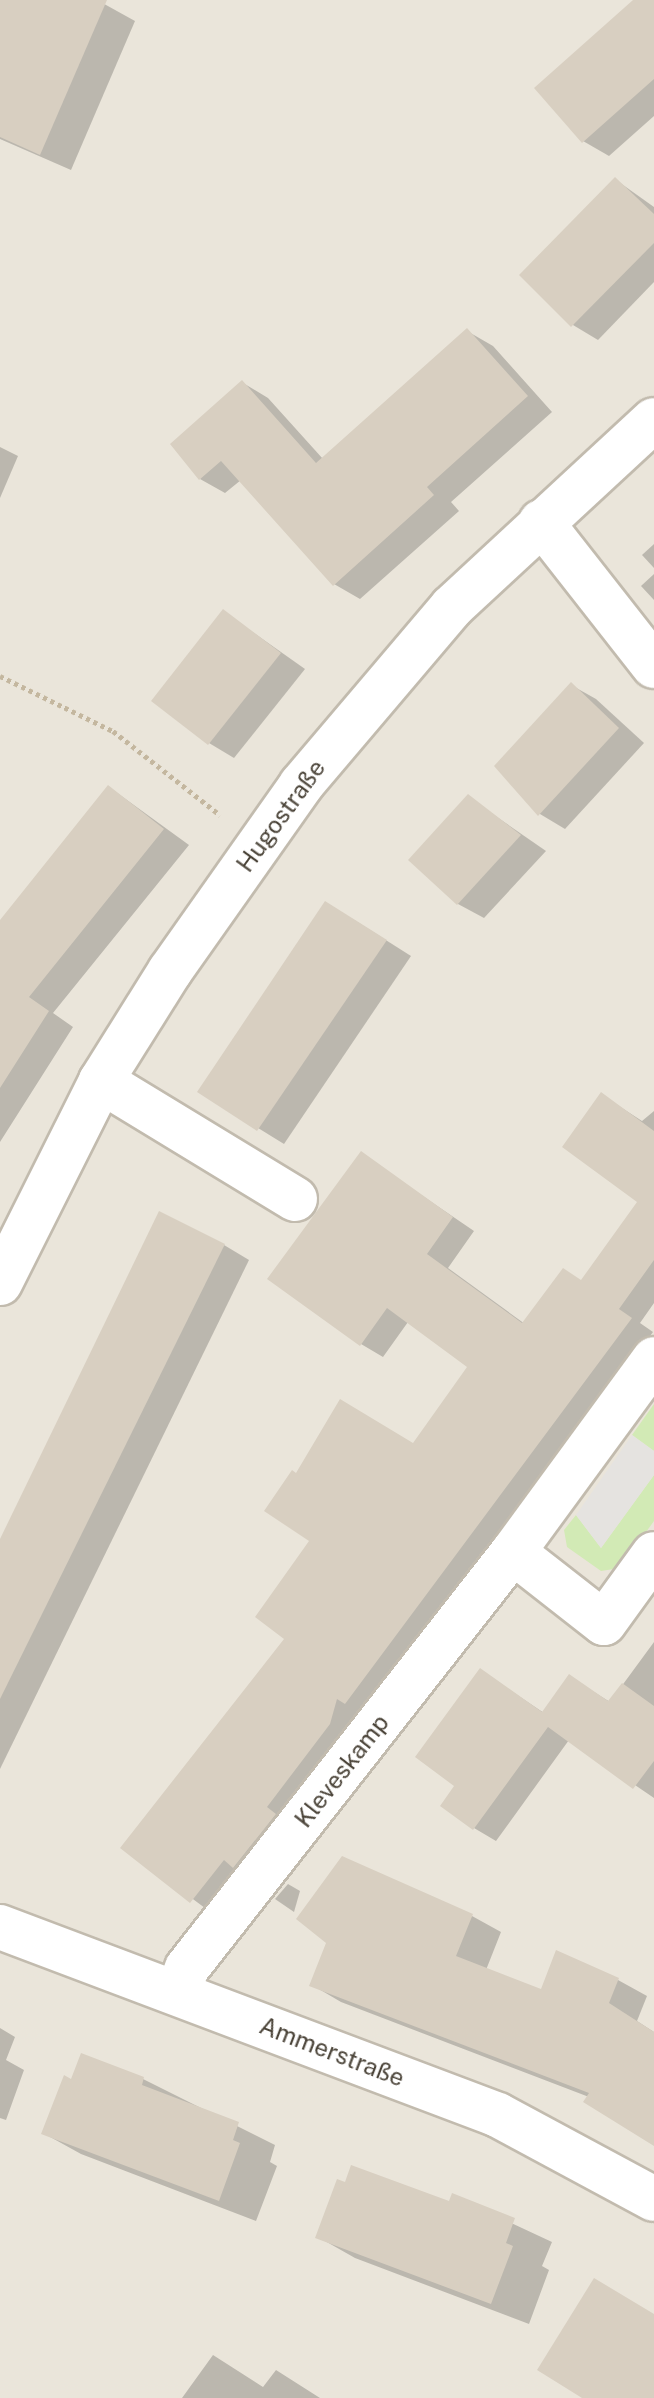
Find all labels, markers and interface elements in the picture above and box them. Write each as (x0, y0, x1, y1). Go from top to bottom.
street label: Hugostraße (231, 754, 331, 878)
street label: Kleveskamp (289, 1709, 395, 1833)
street label: Ammerstraße (256, 2011, 408, 2093)

